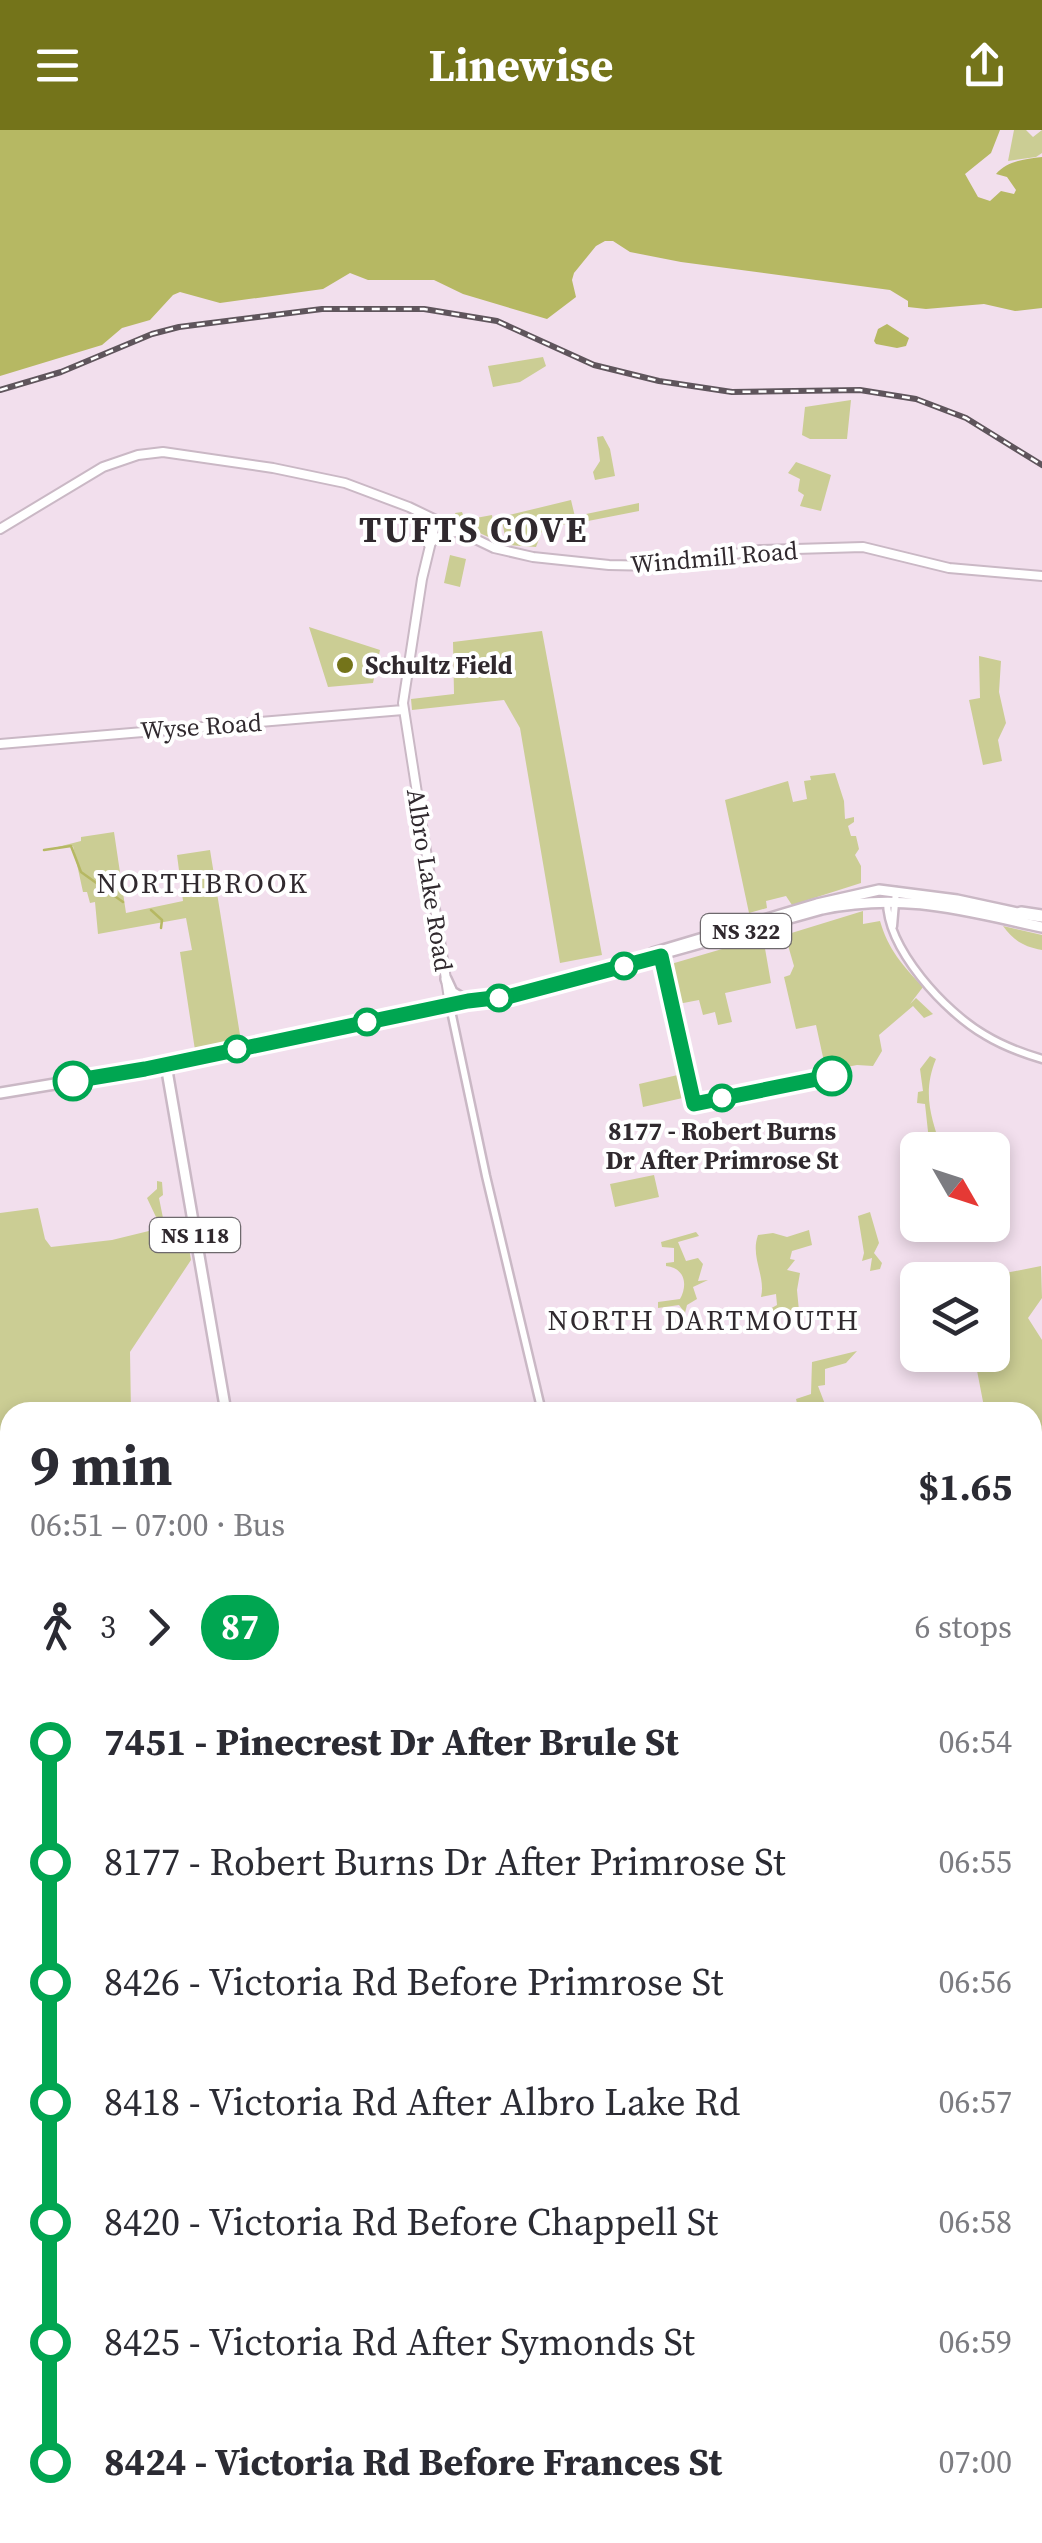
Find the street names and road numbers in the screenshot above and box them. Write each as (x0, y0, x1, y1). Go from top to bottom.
street label: Windmill Road (629, 533, 799, 581)
street label: Wyse Road (139, 705, 263, 747)
street label: Albro Lake Road (399, 786, 461, 974)
road number: NS 322 (701, 914, 791, 948)
road number: NS 118 (150, 1218, 240, 1252)

